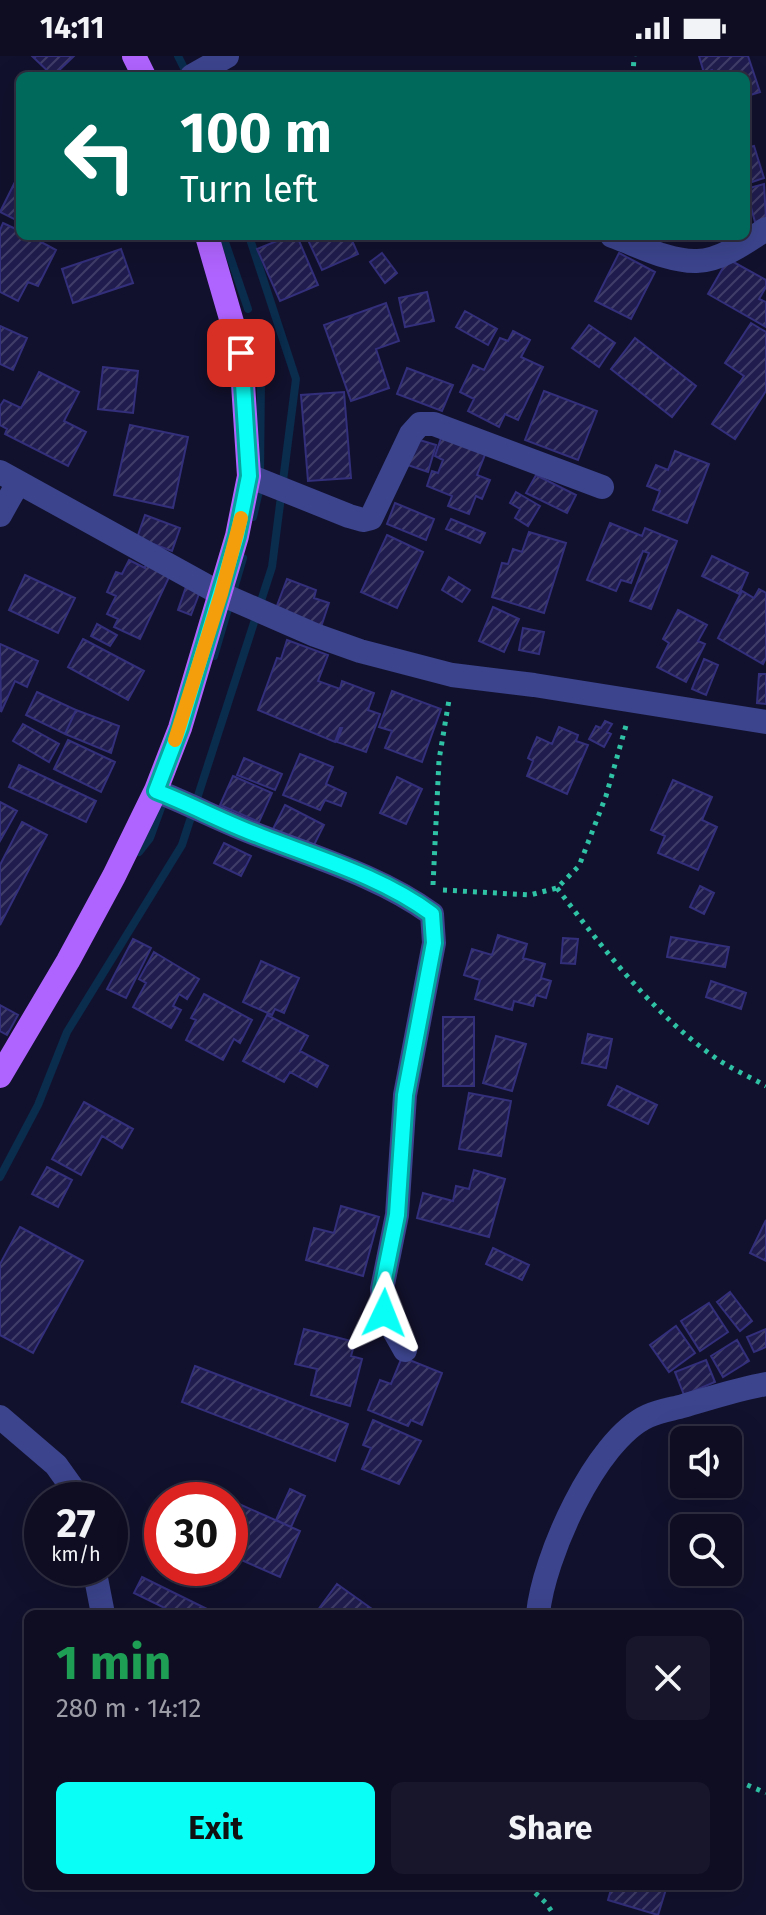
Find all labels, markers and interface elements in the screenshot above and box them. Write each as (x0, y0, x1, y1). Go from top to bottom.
text: 14:11 (40, 10, 104, 46)
text: 100 m (180, 100, 332, 167)
icon: left (48, 104, 152, 208)
text: Turn left (180, 168, 318, 212)
pin (207, 319, 275, 387)
icon: arrive (219, 331, 263, 375)
position arrow (342, 1271, 426, 1355)
map controls (670, 1426, 742, 1586)
button: sound (670, 1426, 742, 1498)
speed limit sign: 30 (144, 1482, 248, 1586)
text: 27 (57, 1500, 96, 1548)
button: search (670, 1514, 742, 1586)
text: km/h (51, 1542, 101, 1566)
text: 1 min (56, 1634, 171, 1692)
button: close (626, 1636, 710, 1720)
text: 280 m · 14:12 (56, 1693, 201, 1724)
button: Exit (56, 1782, 375, 1874)
button: Share (391, 1782, 710, 1874)

